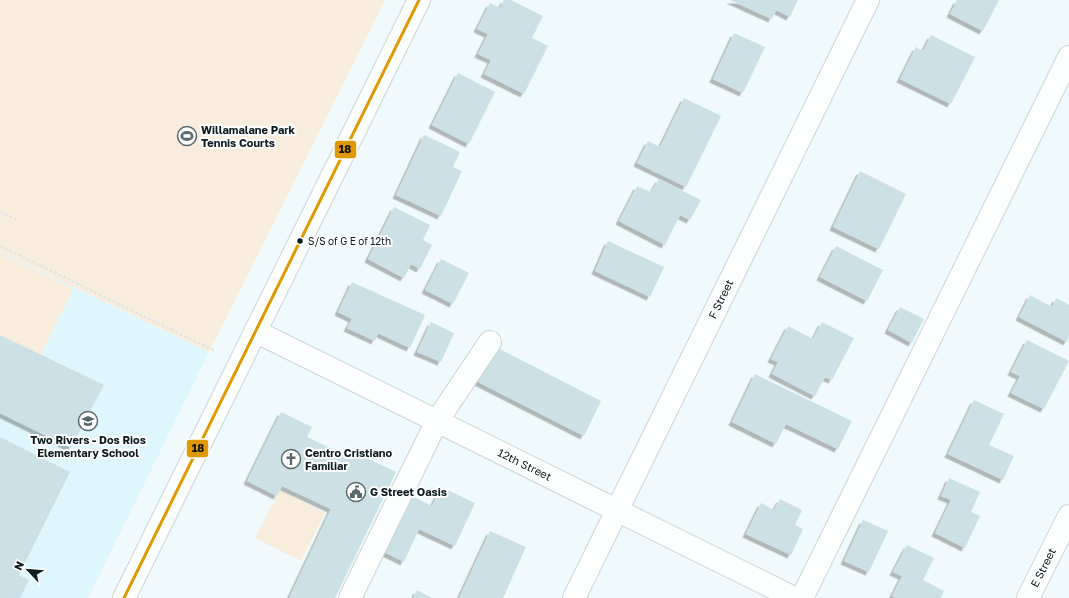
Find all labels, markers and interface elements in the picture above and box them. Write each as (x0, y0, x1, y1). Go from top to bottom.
place label: Willamalane Park Tennis Courts (201, 123, 296, 149)
sports icon: Willamalane Park Tennis Courts (176, 125, 198, 147)
line badge: 18 (334, 140, 357, 159)
text: 18 (339, 142, 351, 155)
place label: S/S of G E of 12th (308, 235, 391, 247)
marker: S/S of G E of 12th (295, 236, 305, 246)
street label: F Street (705, 277, 736, 321)
school or university icon: Two Rivers - Dos Rios Elementary School (77, 410, 99, 432)
place label: Two Rivers - Dos Rios Elementary School (30, 433, 146, 459)
line badge: 18 (186, 439, 209, 458)
text: 18 (192, 441, 204, 454)
street label: 12th Street (496, 445, 554, 483)
place label: Centro Cristiano Familiar (305, 446, 392, 472)
church icon: Centro Cristiano Familiar (280, 448, 302, 470)
public building icon: G Street Oasis (345, 481, 367, 503)
place label: G Street Oasis (370, 485, 447, 498)
street label: E Street (1028, 546, 1058, 589)
north arrow (8, 550, 48, 590)
text: N (11, 559, 26, 572)

